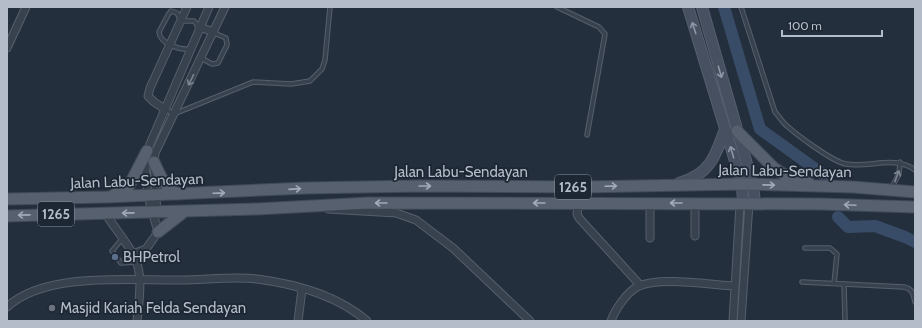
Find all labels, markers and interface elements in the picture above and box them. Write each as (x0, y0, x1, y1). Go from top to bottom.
scale bar (782, 12, 882, 38)
text: 100 m (788, 18, 822, 33)
one-way arrow (690, 22, 698, 34)
one-way arrow (717, 65, 724, 78)
one-way arrow (187, 74, 194, 86)
one-way arrow (728, 146, 735, 159)
street label: Jalan Labu-Sendayan (717, 161, 852, 181)
street label: Jalan Labu-Sendayan (393, 163, 528, 181)
street label: Jalan Labu-Sendayan (69, 170, 204, 192)
one-way arrow (893, 171, 901, 183)
road number: 1265 (555, 175, 591, 199)
one-way arrow (762, 181, 775, 189)
one-way arrow (418, 182, 431, 190)
one-way arrow (604, 182, 617, 189)
one-way arrow (288, 185, 301, 192)
one-way arrow (212, 189, 225, 197)
one-way arrow (375, 199, 388, 207)
one-way arrow (533, 199, 546, 207)
one-way arrow (670, 200, 683, 207)
road number: 1265 (38, 202, 74, 226)
one-way arrow (843, 202, 856, 209)
one-way arrow (122, 209, 135, 217)
one-way arrow (18, 211, 31, 219)
place label: BHPetrol (123, 248, 180, 266)
marker: BHPetrol (110, 252, 120, 262)
place label: Masjid Kariah Felda Sendayan (60, 299, 246, 317)
marker: Masjid Kariah Felda Sendayan (47, 303, 57, 313)

